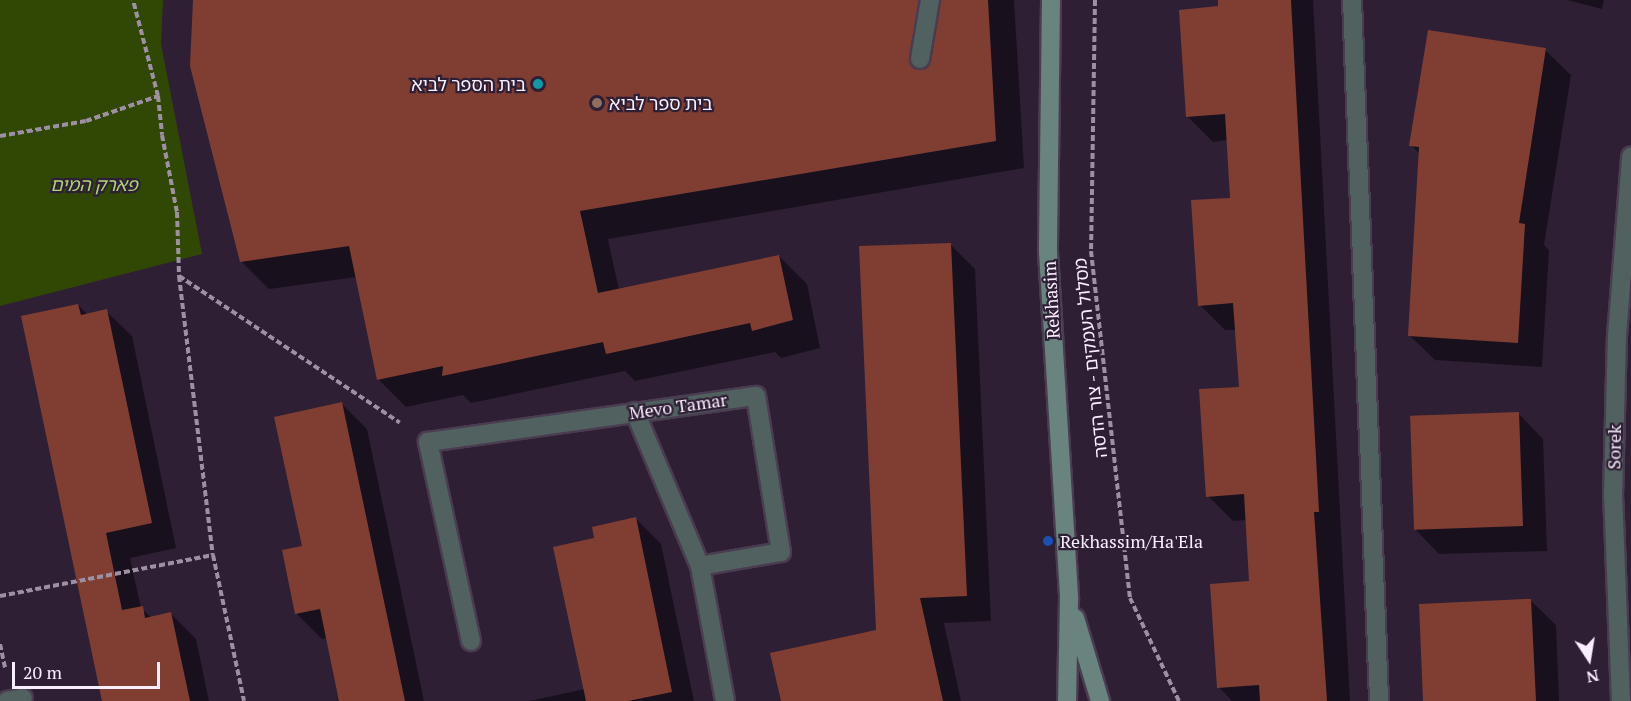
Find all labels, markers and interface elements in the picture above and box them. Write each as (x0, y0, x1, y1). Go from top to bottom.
place label: בית הספר לביא (411, 73, 526, 95)
marker: בית הספר לביא (531, 77, 545, 91)
place label: בית ספר לביא (609, 92, 713, 114)
marker: בית ספר לביא (590, 96, 604, 110)
park label: פארק המים (50, 173, 138, 195)
street label: מסלול העמקים - צור הדסה (1069, 256, 1111, 460)
street label: Rekhasim (1038, 261, 1064, 339)
street label: Mevo Tamar (628, 388, 728, 424)
street label: Sorek (1603, 424, 1625, 470)
place label: Rekhassim/Ha'Ela (1060, 530, 1203, 552)
marker: Rekhassim/Ha'Ela (1041, 534, 1055, 548)
north arrow (1559, 629, 1619, 689)
scale bar (15, 650, 164, 688)
text: 20 m (23, 660, 62, 684)
text: N (1585, 665, 1601, 689)

